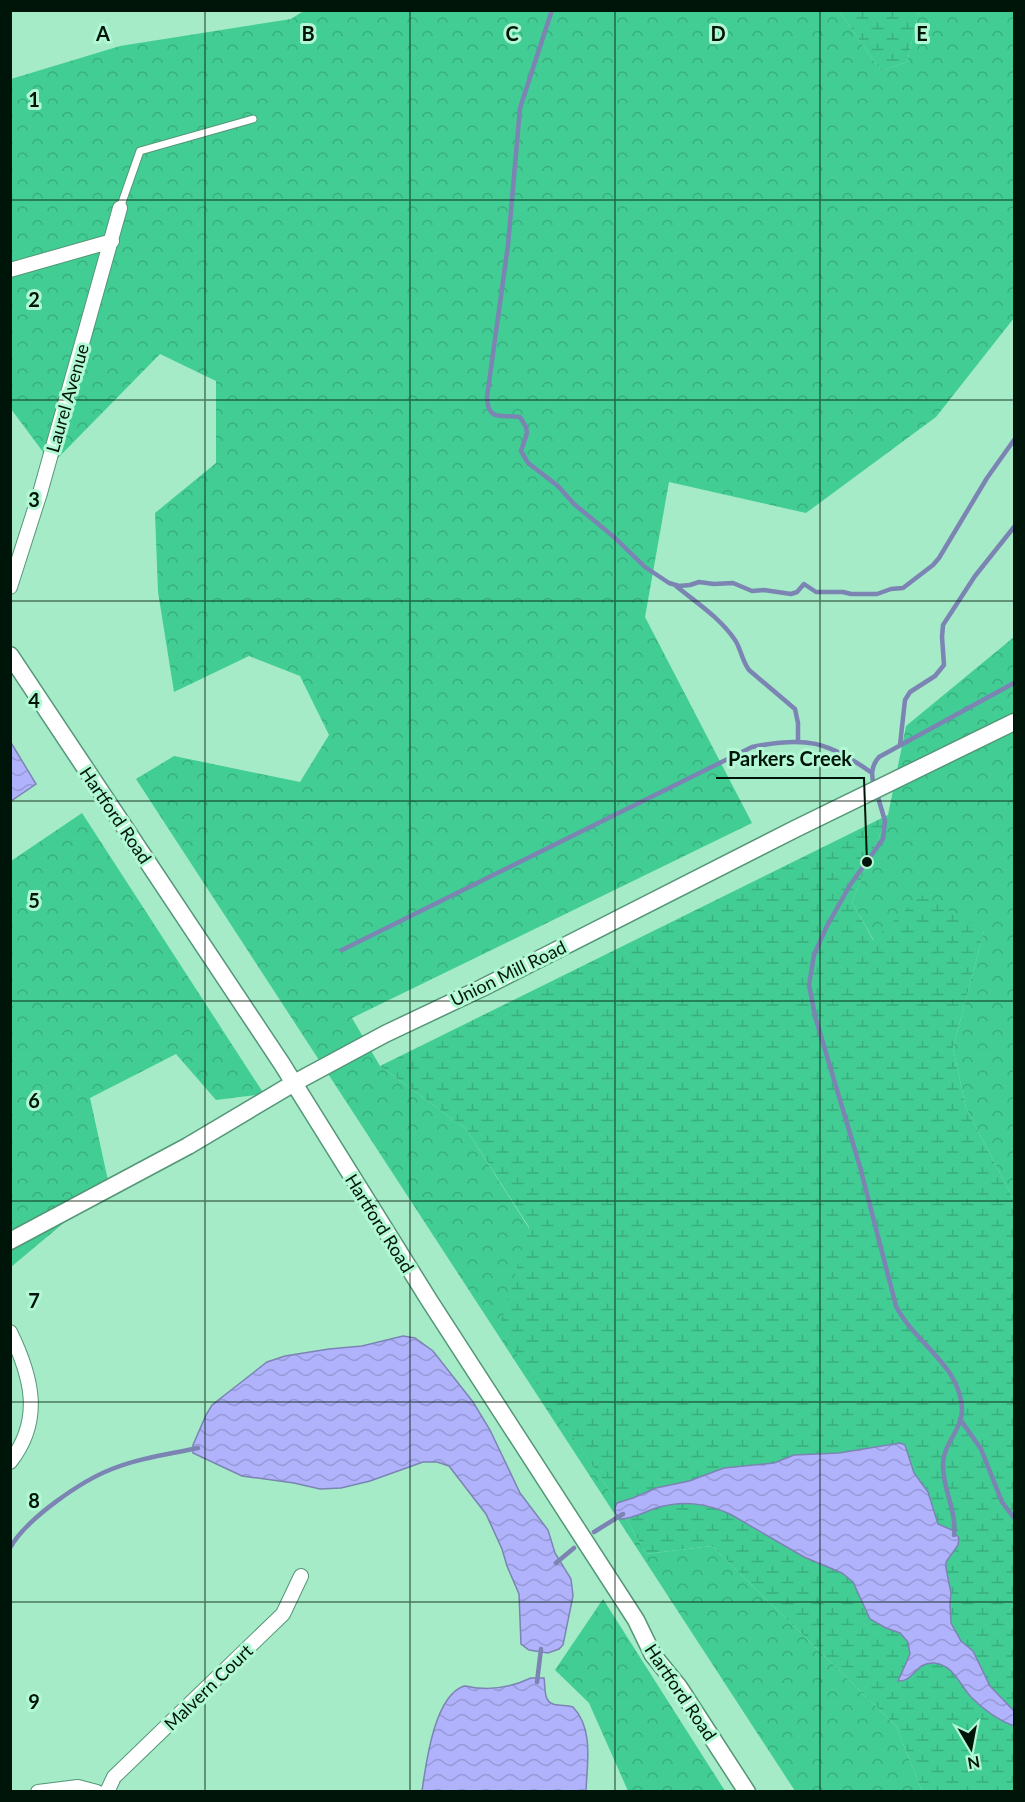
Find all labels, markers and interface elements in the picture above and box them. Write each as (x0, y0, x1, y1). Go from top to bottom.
text: A (95, 21, 110, 45)
text: B (301, 21, 315, 45)
text: C (505, 21, 519, 45)
text: D (710, 21, 726, 45)
text: E (916, 21, 928, 45)
text: 1 (28, 87, 40, 111)
text: 2 (28, 287, 40, 311)
street label: Laurel Avenue (41, 341, 93, 455)
text: 3 (28, 487, 40, 511)
text: 4 (28, 688, 40, 712)
callout: Parkers Creek (716, 740, 864, 778)
text: Parkers Creek (728, 746, 852, 770)
street label: Hartford Road (76, 762, 156, 868)
text: 5 (28, 888, 40, 912)
street label: Union Mill Road (446, 935, 570, 1011)
text: 6 (28, 1088, 40, 1112)
street label: Hartford Road (341, 1170, 419, 1276)
text: 7 (28, 1288, 40, 1312)
text: 8 (28, 1488, 40, 1512)
street label: Malvern Court (159, 1639, 257, 1735)
street label: Hartford Road (641, 1639, 721, 1745)
text: 9 (28, 1689, 40, 1713)
north arrow (941, 1718, 1001, 1778)
text: N (966, 1753, 981, 1774)

